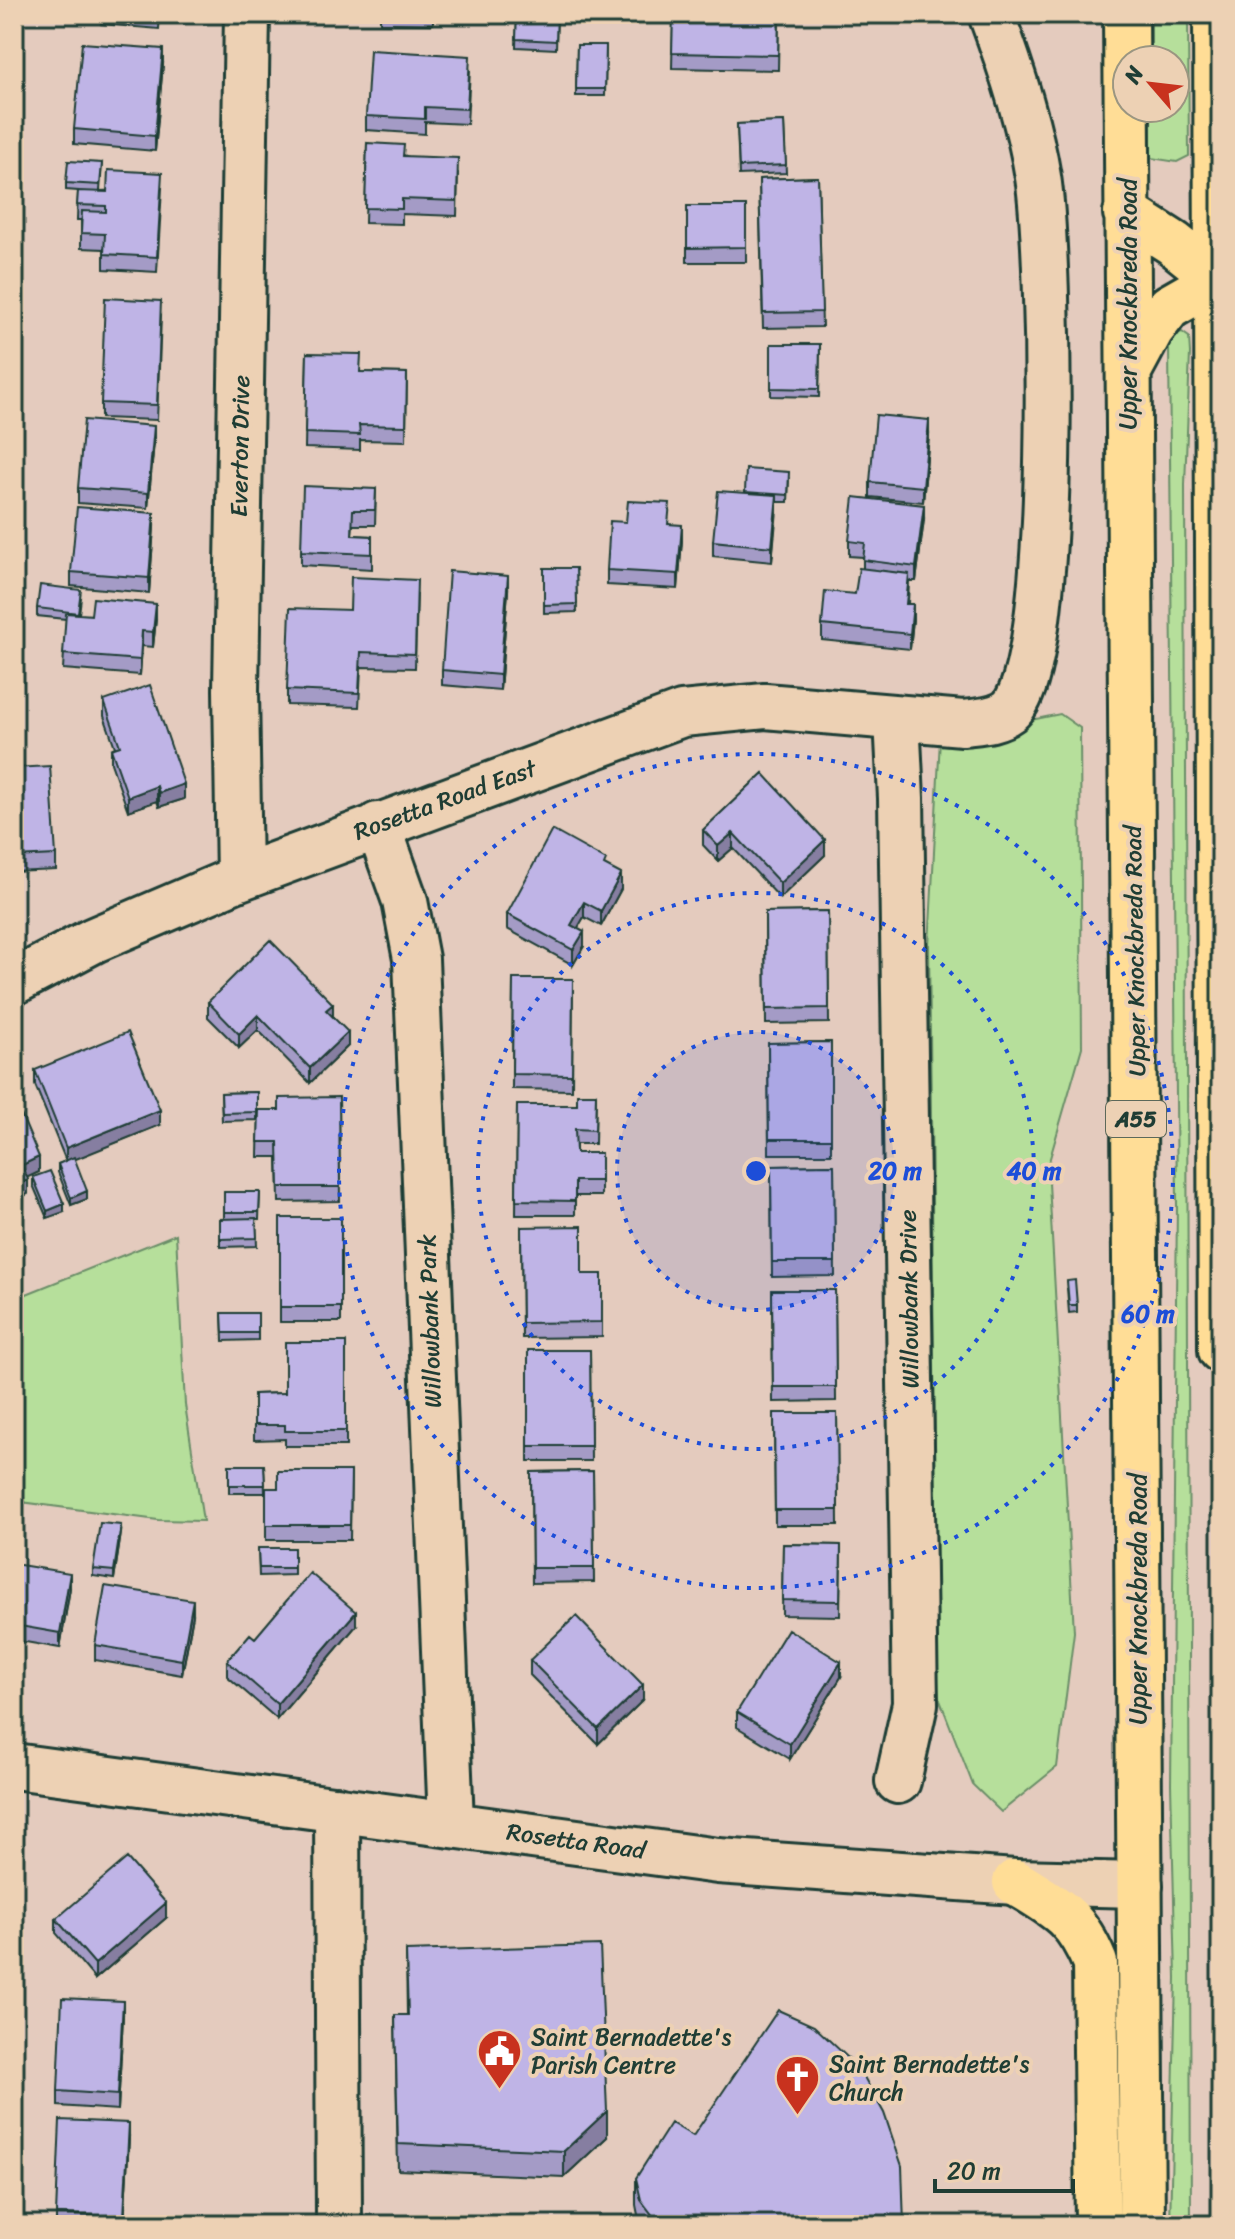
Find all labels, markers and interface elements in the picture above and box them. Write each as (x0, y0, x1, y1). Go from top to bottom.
north arrow (1111, 44, 1191, 124)
text: N (1113, 58, 1155, 92)
street label: Upper Knockbreda Road (1107, 176, 1149, 430)
street label: Everton Drive (218, 375, 262, 517)
street label: Rosetta Road East (348, 747, 544, 853)
street label: Upper Knockbreda Road (1112, 823, 1158, 1077)
road number: A55 (1106, 1101, 1166, 1137)
text: 20 m (867, 1150, 922, 1192)
text: 40 m (1007, 1150, 1062, 1192)
centre of rings (742, 1157, 770, 1185)
street label: Willowbank Drive (886, 1209, 932, 1389)
street label: Willowbank Park (406, 1233, 454, 1409)
text: 60 m (1120, 1293, 1175, 1335)
street label: Upper Knockbreda Road (1117, 1471, 1159, 1725)
street label: Rosetta Road (504, 1810, 650, 1872)
place label: Saint Bernadette's Parish Centre (531, 2016, 732, 2086)
public building icon: Saint Bernadette's Parish Centre (476, 2027, 524, 2090)
place label: Saint Bernadette's Church (829, 2043, 1030, 2113)
church icon: Saint Bernadette's Church (774, 2054, 822, 2117)
scale bar (935, 2143, 1073, 2193)
text: 20 m (947, 2150, 1001, 2192)

